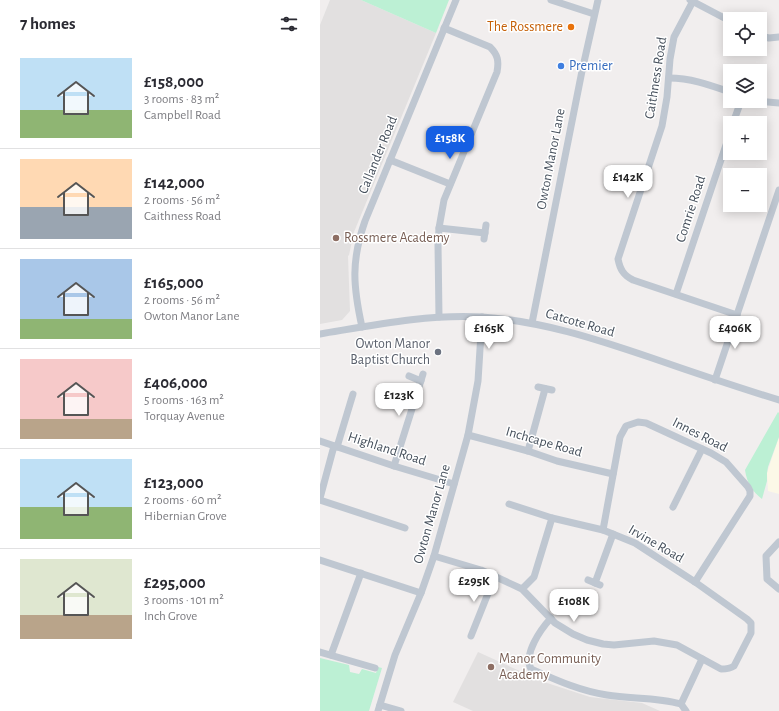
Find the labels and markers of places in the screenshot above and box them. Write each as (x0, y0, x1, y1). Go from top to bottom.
place label: The Rossmere (487, 20, 563, 34)
marker: The Rossmere (566, 22, 576, 32)
place label: Premier (569, 59, 613, 73)
marker: Premier (556, 61, 566, 71)
pin: £158K (422, 126, 478, 160)
pin: £142K (600, 165, 656, 199)
place label: Rossmere Academy (344, 231, 450, 245)
marker: Rossmere Academy (331, 233, 341, 243)
pin: £165K (461, 316, 517, 350)
pin: £406K (707, 316, 763, 350)
place label: Owton Manor Baptist Church (350, 337, 430, 367)
marker: Owton Manor Baptist Church (433, 347, 443, 357)
pin: £123K (371, 383, 427, 417)
pin: £295K (446, 569, 502, 603)
pin: £108K (546, 589, 602, 623)
place label: Manor Community Academy (499, 652, 601, 682)
marker: Manor Community Academy (486, 662, 496, 672)

